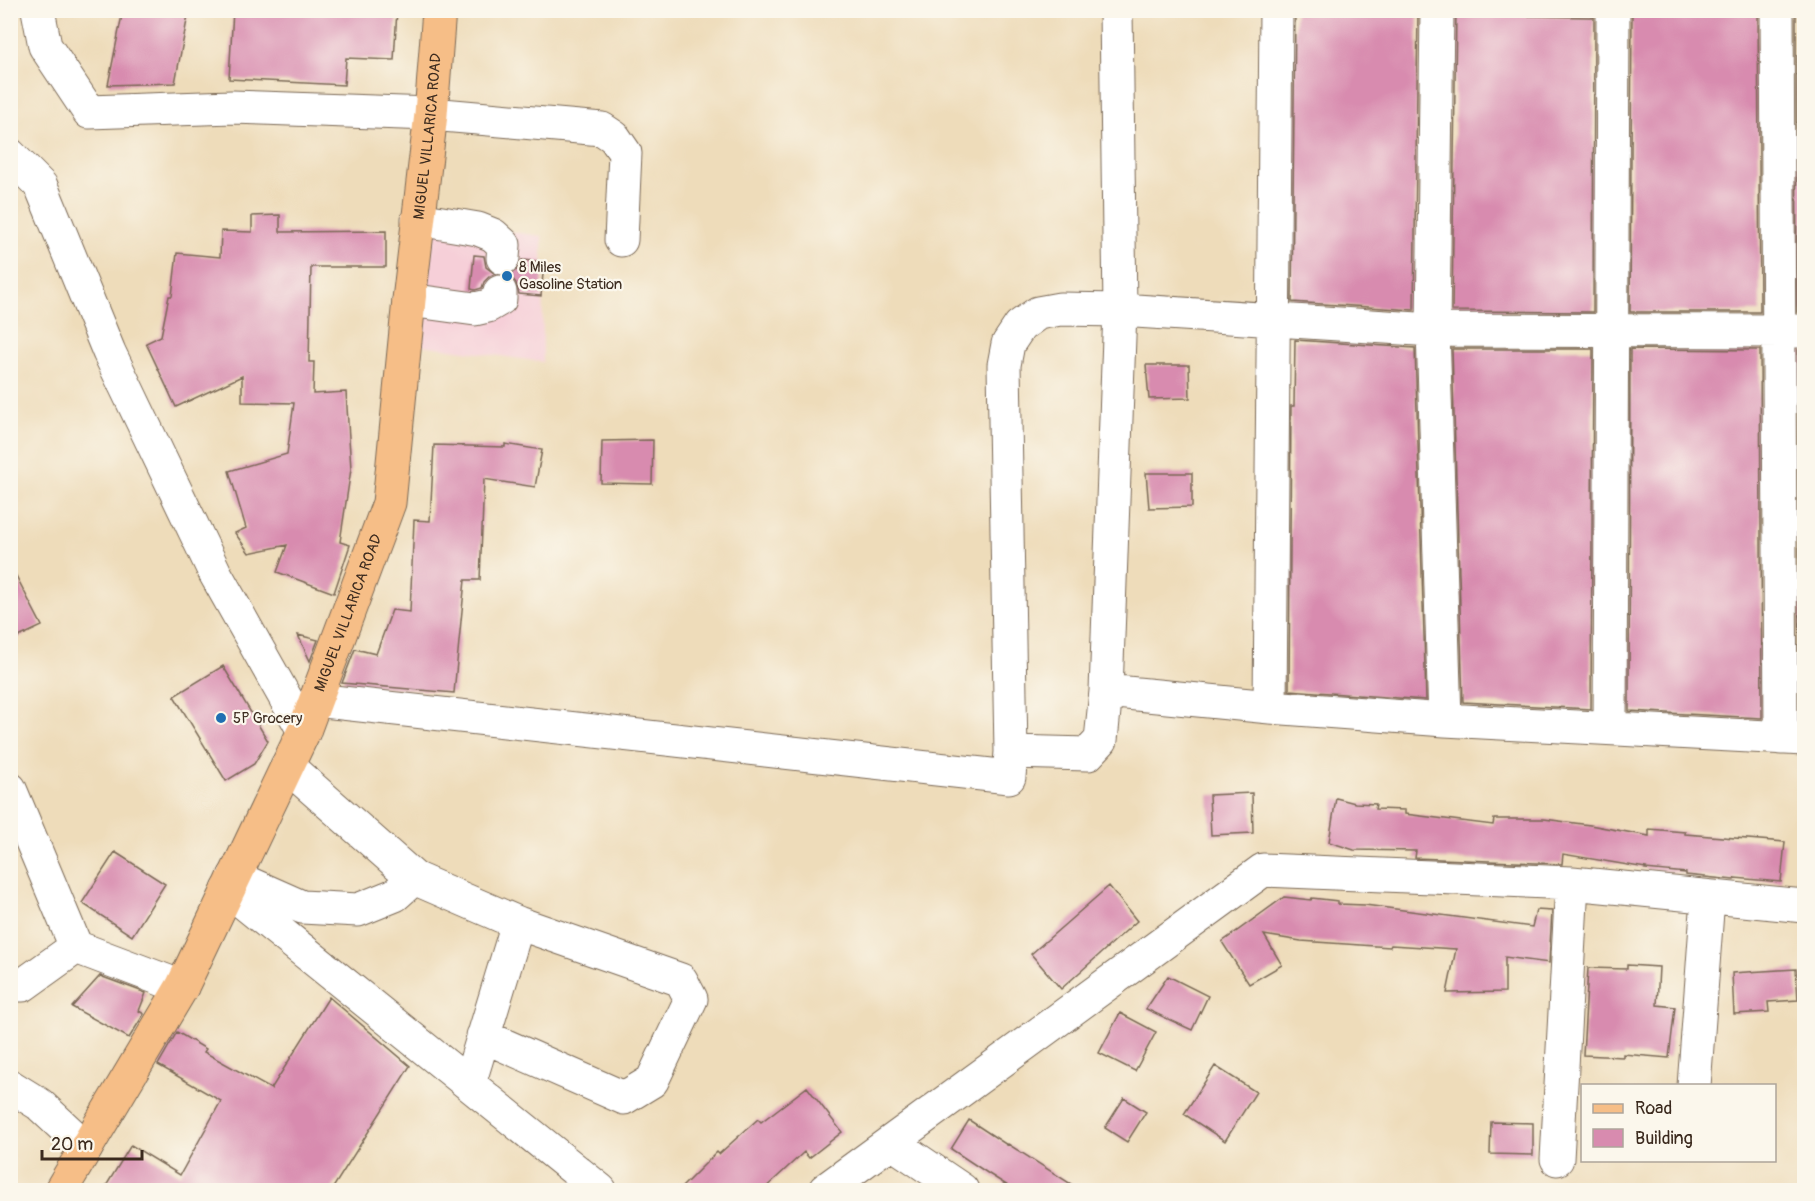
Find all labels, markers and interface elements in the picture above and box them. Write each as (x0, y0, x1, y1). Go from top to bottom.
street label: MIGUEL VILLARICA ROAD (410, 53, 446, 220)
place label: 8 Miles Gasoline Station (519, 258, 622, 294)
marker: 8 Miles Gasoline Station (500, 269, 514, 283)
street label: MIGUEL VILLARICA ROAD (310, 531, 387, 695)
place label: 5P Grocery (233, 709, 303, 728)
marker: 5P Grocery (214, 711, 228, 725)
legend (1581, 1084, 1776, 1162)
text: Road (1635, 1097, 1672, 1120)
scale bar (42, 1123, 142, 1161)
text: Building (1635, 1127, 1693, 1150)
text: 20 m (51, 1133, 93, 1156)

